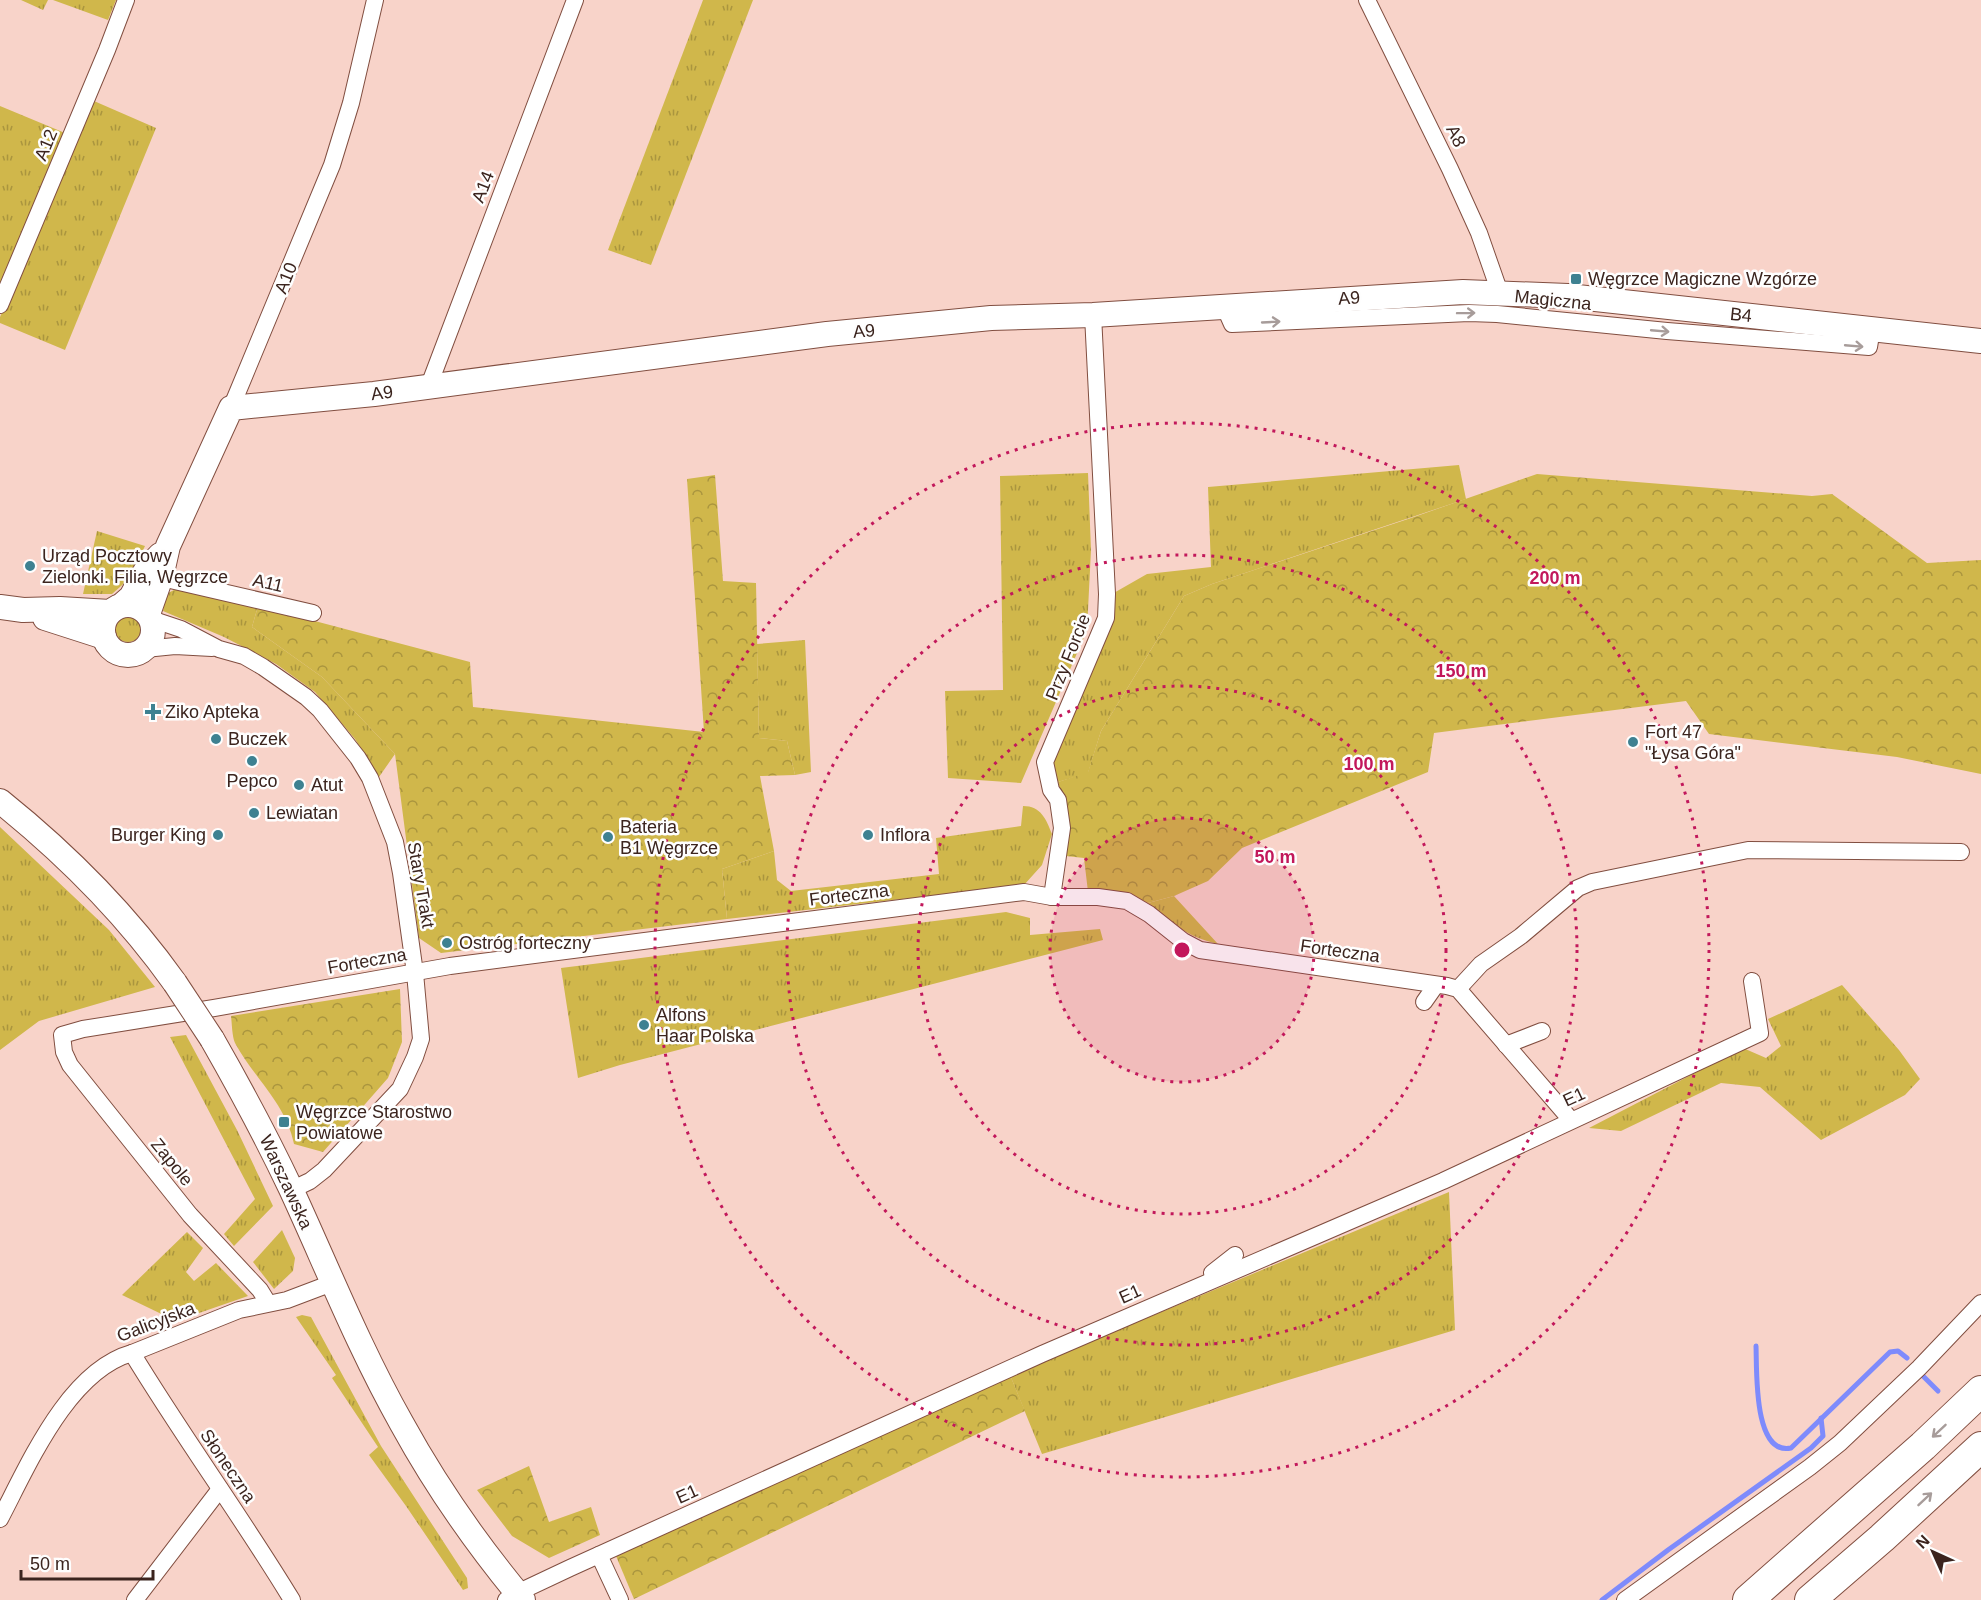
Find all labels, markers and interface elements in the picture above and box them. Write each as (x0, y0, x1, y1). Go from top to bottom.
street label: A8 (1442, 122, 1470, 150)
street label: A12 (31, 126, 61, 164)
street label: A14 (468, 168, 498, 206)
street label: A10 (271, 259, 301, 297)
place label: Węgrzce Magiczne Wzgórze (1588, 269, 1817, 289)
marker: Węgrzce Magiczne Wzgórze (1569, 272, 1583, 286)
street label: Magiczna (1514, 286, 1593, 314)
street label: A9 (1337, 287, 1361, 309)
street label: B4 (1729, 304, 1753, 326)
one-way arrow (1456, 308, 1475, 319)
one-way arrow (1261, 317, 1281, 328)
street label: A9 (852, 320, 876, 342)
one-way arrow (1650, 326, 1670, 337)
one-way arrow (1844, 341, 1864, 352)
street label: A9 (370, 382, 394, 404)
place label: Urząd Pocztowy Zielonki. Filia, Węgrzce (42, 546, 228, 587)
marker: Urząd Pocztowy Zielonki. Filia, Węgrzce (23, 559, 37, 573)
text: 200 m (1529, 568, 1581, 588)
street label: A11 (251, 570, 285, 596)
street label: Przy Forcie (1042, 611, 1094, 703)
text: 150 m (1435, 661, 1487, 681)
place label: Ziko Apteka (165, 702, 260, 722)
marker: Ziko Apteka (146, 705, 160, 719)
place label: Fort 47 "Łysa Góra" (1645, 722, 1741, 763)
place label: Buczek (228, 729, 288, 749)
marker: Buczek (209, 732, 223, 746)
marker: Fort 47 "Łysa Góra" (1626, 735, 1640, 749)
marker: Pepco (245, 754, 259, 768)
text: 100 m (1343, 754, 1395, 774)
place label: Pepco (226, 771, 278, 791)
place label: Atut (311, 775, 343, 795)
marker: Atut (292, 778, 306, 792)
place label: Lewiatan (266, 803, 338, 823)
marker: Lewiatan (247, 806, 261, 820)
place label: Bateria B1 Węgrzce (620, 817, 718, 858)
place label: Burger King (111, 825, 206, 845)
place label: Inflora (880, 825, 931, 845)
marker: Burger King (211, 828, 225, 842)
marker: Inflora (861, 828, 875, 842)
marker: Bateria B1 Węgrzce (601, 830, 615, 844)
street label: Stary Trakt (404, 840, 438, 930)
text: 50 m (1254, 847, 1296, 867)
street label: Forteczna (808, 880, 891, 910)
place label: Ostróg forteczny (459, 933, 591, 953)
marker: Ostróg forteczny (440, 936, 454, 950)
street label: Forteczna (1299, 936, 1382, 967)
centre of rings (1172, 940, 1192, 960)
street label: Forteczna (326, 944, 409, 978)
place label: Alfons Haar Polska (656, 1005, 755, 1046)
marker: Alfons Haar Polska (637, 1018, 651, 1032)
street label: E1 (1560, 1083, 1588, 1111)
place label: Węgrzce Starostwo Powiatowe (296, 1102, 452, 1143)
marker: Węgrzce Starostwo Powiatowe (277, 1115, 291, 1129)
street label: Warszawska (256, 1132, 317, 1233)
street label: Zapole (147, 1134, 197, 1190)
street label: E1 (1116, 1280, 1144, 1308)
street label: Galicyjska (114, 1298, 199, 1346)
one-way arrow (1931, 1424, 1946, 1438)
street label: Słoneczna (196, 1426, 260, 1507)
street label: E1 (673, 1480, 701, 1508)
one-way arrow (1917, 1492, 1932, 1506)
north arrow (1903, 1522, 1963, 1582)
text: N (1913, 1532, 1933, 1552)
scale bar (21, 1543, 153, 1581)
text: 50 m (30, 1554, 70, 1574)

